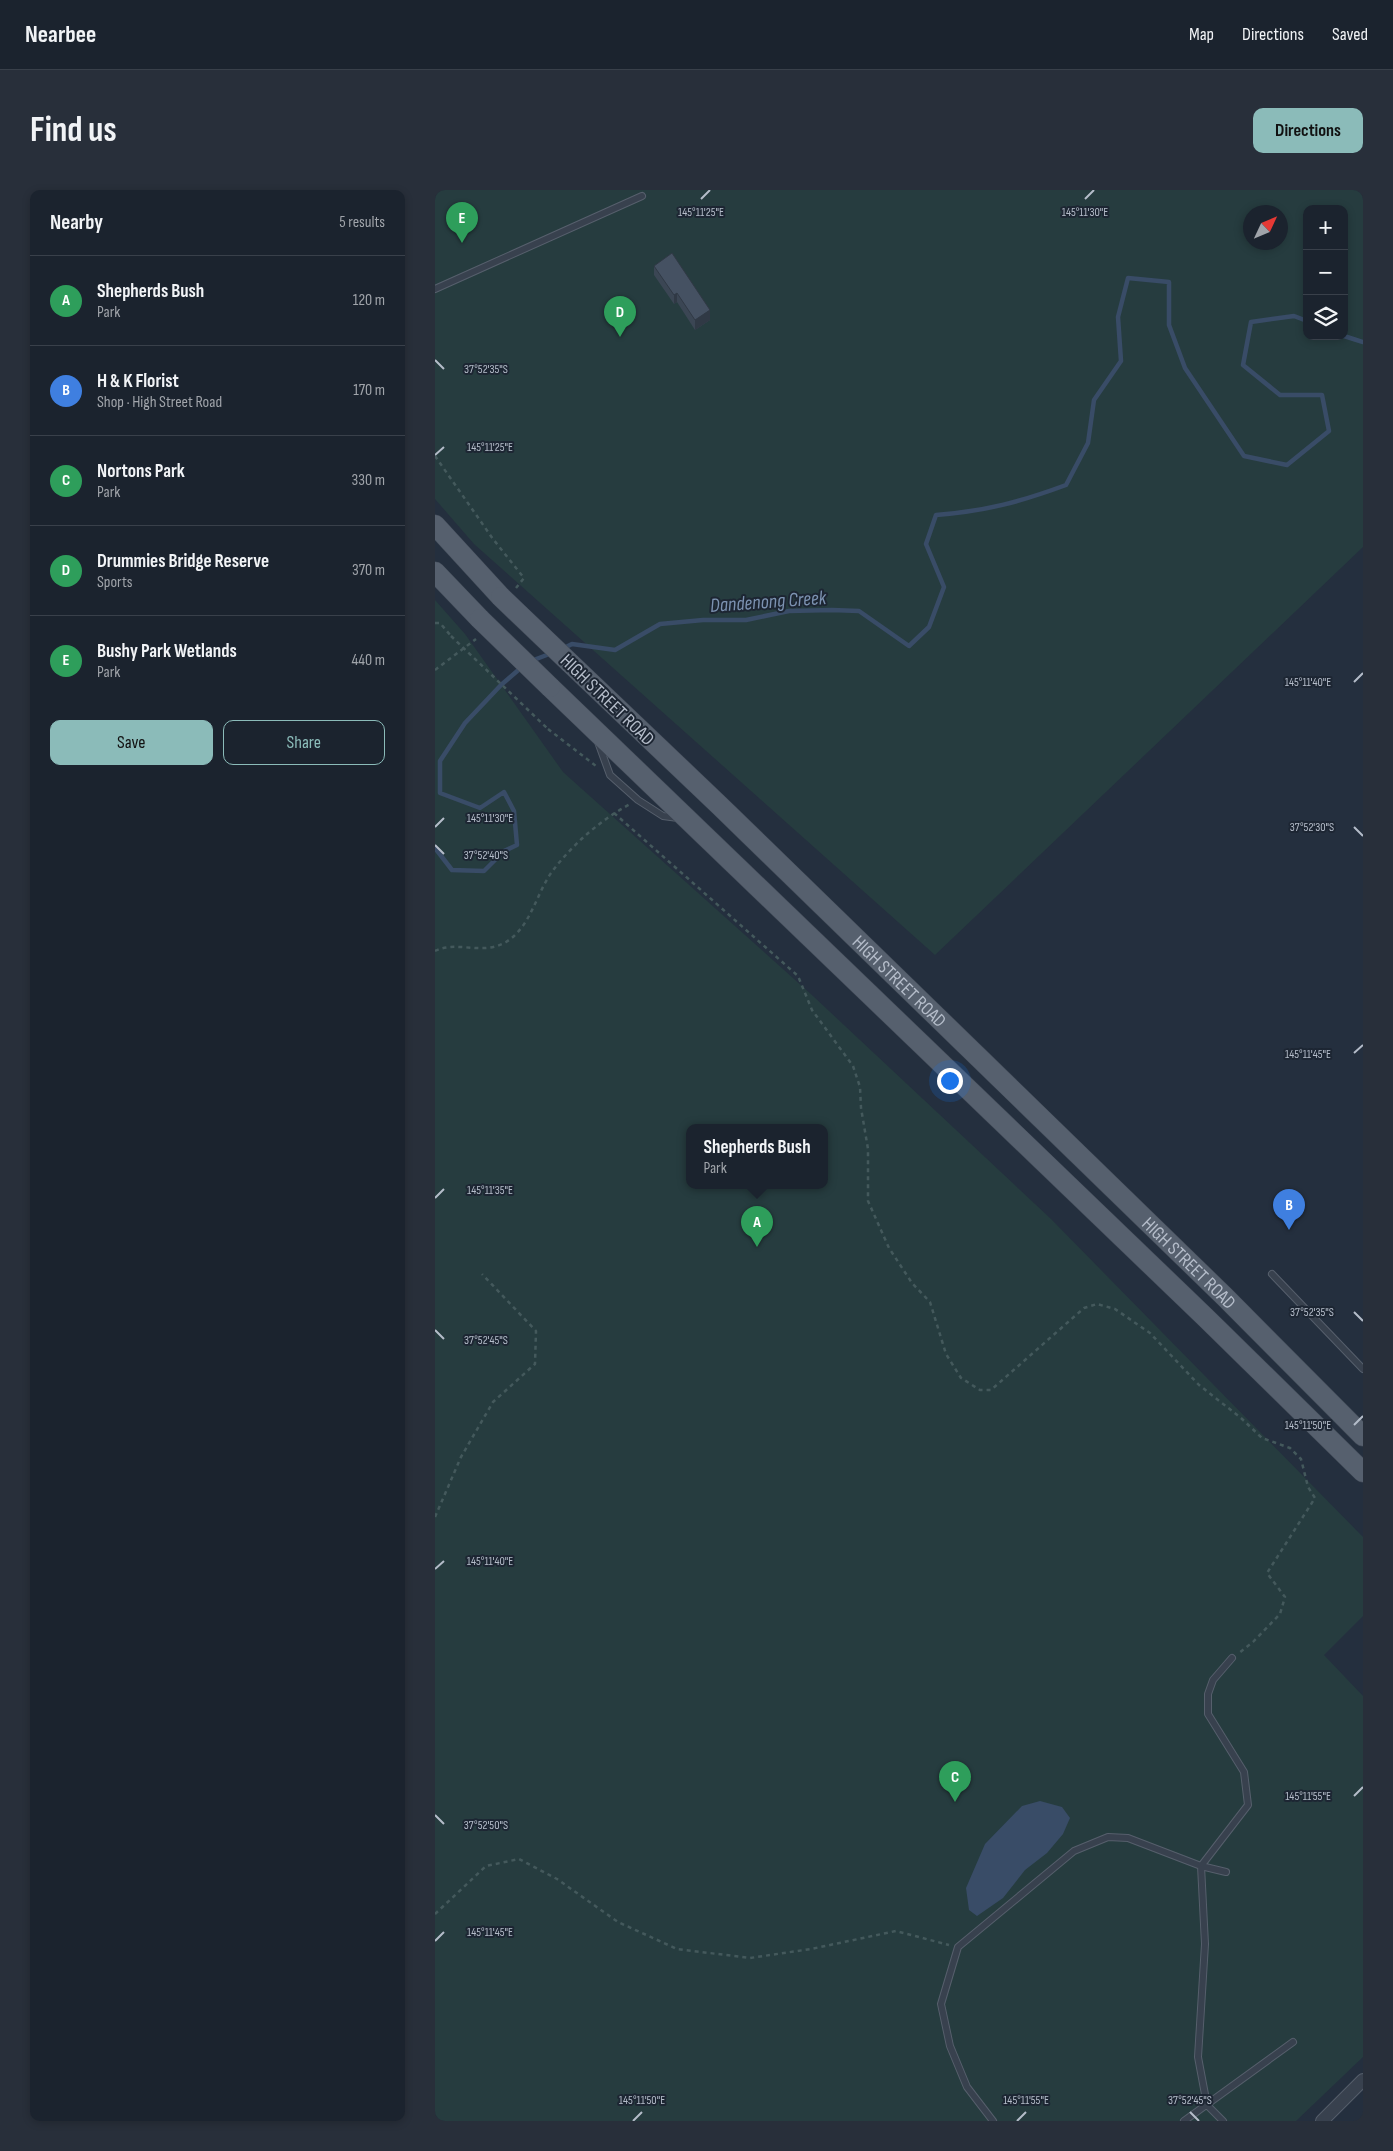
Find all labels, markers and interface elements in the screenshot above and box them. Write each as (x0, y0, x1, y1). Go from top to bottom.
text: Nearbee (25, 20, 96, 49)
text: Map (1189, 24, 1214, 45)
text: Directions (1242, 24, 1304, 45)
text: Saved (1332, 24, 1368, 45)
button: Directions (1253, 108, 1363, 153)
text: Find us (30, 109, 117, 152)
pin: E (446, 202, 478, 243)
text: 145°11'25"E (678, 205, 724, 220)
text: 145°11'30"E (1062, 205, 1108, 220)
north arrow (1243, 205, 1288, 250)
map controls (1303, 205, 1348, 340)
button: + (1303, 205, 1348, 250)
text: Nearby (50, 210, 103, 235)
text: 5 results (339, 213, 385, 232)
button: − (1303, 250, 1348, 295)
text: Shepherds Bush (97, 280, 204, 303)
text: A (62, 291, 70, 310)
text: 120 m (353, 291, 385, 310)
button: layers (1303, 295, 1348, 340)
pin: D (604, 296, 636, 337)
text: Park (97, 303, 120, 322)
text: 37°52'35"S (464, 362, 508, 377)
text: H & K Florist (97, 370, 179, 393)
text: B (62, 381, 70, 400)
text: 170 m (353, 381, 385, 400)
text: Shop · High Street Road (97, 393, 222, 412)
text: 145°11'25"E (467, 440, 513, 455)
text: Nortons Park (97, 460, 185, 483)
text: C (62, 471, 70, 490)
text: 330 m (352, 471, 385, 490)
text: Park (97, 483, 120, 502)
text: Drummies Bridge Reserve (97, 550, 269, 573)
text: D (62, 561, 70, 580)
text: 370 m (352, 561, 385, 580)
text: Sports (97, 573, 132, 592)
water label: Dandenong Creek (709, 586, 827, 618)
text: Bushy Park Wetlands (97, 640, 237, 663)
street label: HIGH STREET ROAD (555, 649, 659, 751)
text: E (63, 651, 69, 670)
text: 440 m (352, 651, 385, 670)
text: Park (97, 663, 120, 682)
text: 145°11'40"E (1285, 675, 1331, 690)
button: Save (50, 720, 213, 765)
button: Share (223, 720, 385, 765)
text: 145°11'30"E (467, 811, 513, 826)
text: 37°52'30"S (1290, 820, 1334, 835)
text: 37°52'40"S (464, 848, 508, 863)
street label: HIGH STREET ROAD (847, 931, 951, 1033)
text: 145°11'45"E (1285, 1047, 1331, 1062)
your location (937, 1068, 963, 1094)
popup (686, 1124, 828, 1189)
text: Shepherds Bush (703, 1136, 811, 1159)
text: Park (703, 1159, 727, 1178)
text: 145°11'35"E (467, 1183, 513, 1198)
pin: B (1273, 1189, 1305, 1230)
pin: A (741, 1206, 773, 1247)
street label: HIGH STREET ROAD (1137, 1213, 1240, 1314)
text: 37°52'35"S (1290, 1305, 1334, 1320)
text: 37°52'45"S (464, 1333, 508, 1348)
text: 145°11'50"E (1285, 1418, 1331, 1433)
text: 145°11'40"E (467, 1554, 513, 1569)
pin: C (939, 1761, 971, 1802)
text: 145°11'55"E (1285, 1789, 1331, 1804)
text: 37°52'50"S (464, 1818, 508, 1833)
text: 145°11'45"E (467, 1925, 513, 1940)
text: 145°11'50"E (619, 2093, 665, 2108)
text: 145°11'55"E (1003, 2093, 1049, 2108)
text: 37°52'45"S (1168, 2093, 1212, 2108)

